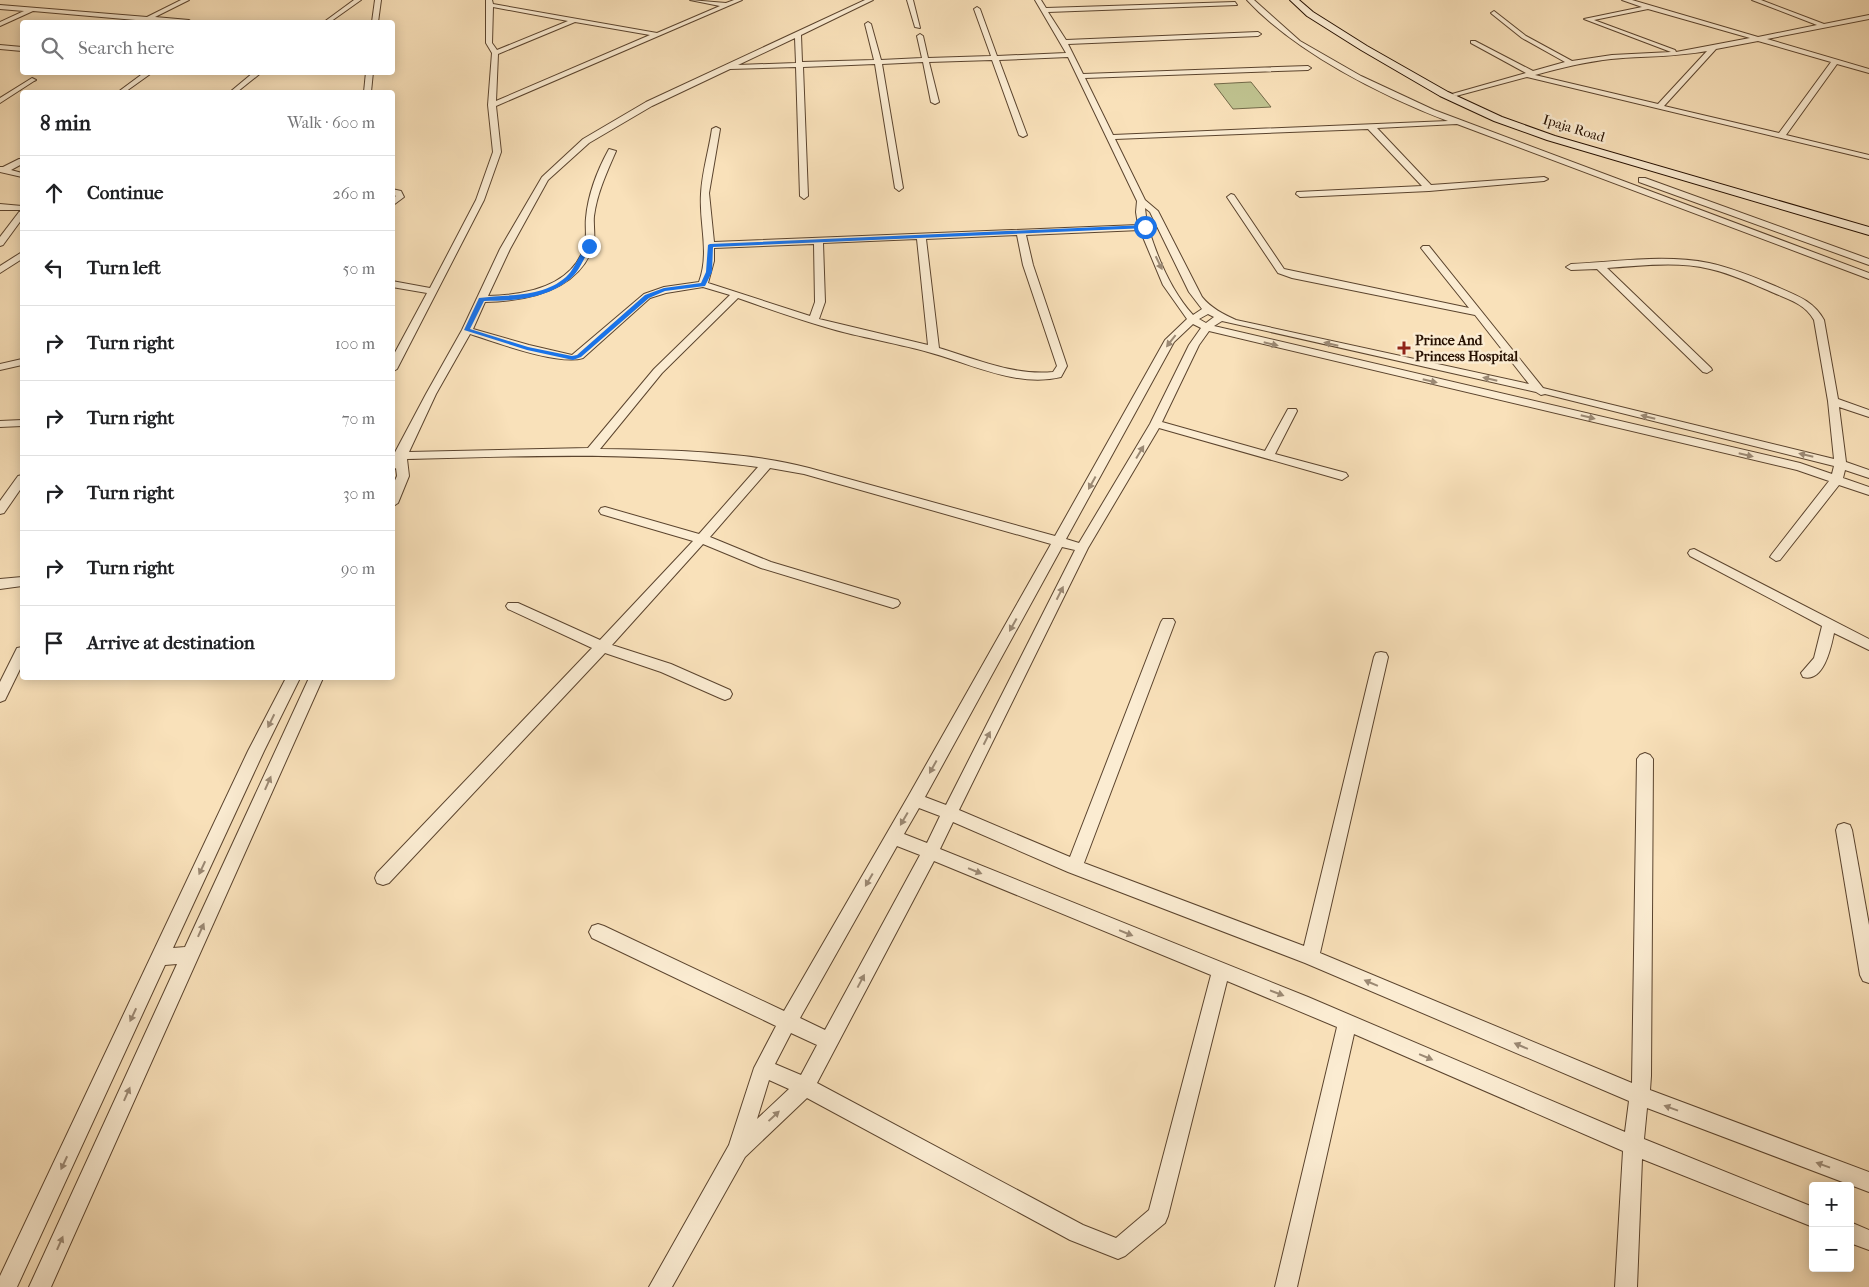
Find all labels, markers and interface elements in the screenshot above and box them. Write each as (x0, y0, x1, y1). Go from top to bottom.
search box (20, 20, 395, 75)
icon: search (38, 34, 66, 62)
text: Search here (78, 37, 174, 59)
text: 8 min (40, 111, 91, 135)
street label: Ipaja Road (1541, 111, 1607, 146)
text: Walk · 600 m (287, 113, 375, 132)
icon: ahead (40, 179, 68, 207)
text: Continue (87, 182, 163, 204)
text: 260 m (333, 184, 375, 203)
route start (1134, 216, 1157, 239)
route end (578, 235, 601, 258)
icon: left (40, 254, 68, 282)
one-way arrow (1154, 256, 1163, 271)
text: Turn left (87, 257, 161, 279)
text: 50 m (343, 259, 375, 278)
icon: right (40, 329, 68, 357)
text: Turn right (87, 332, 174, 354)
place label: Prince And Princess Hospital (1415, 332, 1518, 365)
text: 100 m (335, 334, 375, 353)
one-way arrow (1165, 334, 1176, 347)
one-way arrow (1264, 340, 1279, 348)
one-way arrow (1324, 340, 1339, 348)
marker: Prince And Princess Hospital (1397, 341, 1411, 355)
one-way arrow (1482, 375, 1497, 383)
one-way arrow (1422, 377, 1437, 385)
icon: right (40, 404, 68, 432)
text: Turn right (87, 407, 174, 429)
text: 70 m (342, 409, 375, 428)
one-way arrow (1581, 413, 1596, 421)
one-way arrow (1640, 413, 1655, 421)
one-way arrow (1135, 445, 1144, 458)
one-way arrow (1739, 451, 1754, 459)
one-way arrow (1798, 451, 1813, 459)
one-way arrow (1087, 476, 1096, 490)
icon: right (40, 479, 68, 507)
text: Turn right (87, 482, 174, 504)
text: 30 m (343, 484, 375, 503)
icon: right (40, 554, 68, 582)
text: Turn right (87, 557, 174, 579)
text: 90 m (341, 559, 375, 578)
one-way arrow (1056, 586, 1064, 600)
one-way arrow (1009, 618, 1017, 632)
icon: arrive (40, 629, 68, 657)
text: Arrive at destination (87, 632, 255, 654)
one-way arrow (267, 714, 275, 728)
one-way arrow (983, 731, 991, 745)
one-way arrow (929, 760, 938, 773)
one-way arrow (264, 775, 273, 790)
one-way arrow (900, 811, 908, 826)
one-way arrow (197, 861, 205, 875)
one-way arrow (968, 868, 982, 876)
one-way arrow (865, 873, 874, 886)
one-way arrow (197, 923, 205, 937)
one-way arrow (1119, 929, 1134, 937)
one-way arrow (857, 974, 865, 988)
one-way arrow (1363, 979, 1378, 987)
one-way arrow (1269, 990, 1284, 997)
one-way arrow (129, 1008, 137, 1022)
one-way arrow (1513, 1042, 1528, 1050)
one-way arrow (1419, 1054, 1433, 1062)
one-way arrow (123, 1087, 131, 1101)
one-way arrow (1663, 1104, 1678, 1112)
one-way arrow (768, 1110, 780, 1122)
one-way arrow (60, 1156, 68, 1170)
one-way arrow (1816, 1160, 1831, 1168)
map controls (1809, 1182, 1854, 1272)
button: + (1809, 1182, 1854, 1227)
button: − (1809, 1227, 1854, 1272)
one-way arrow (56, 1236, 64, 1250)

